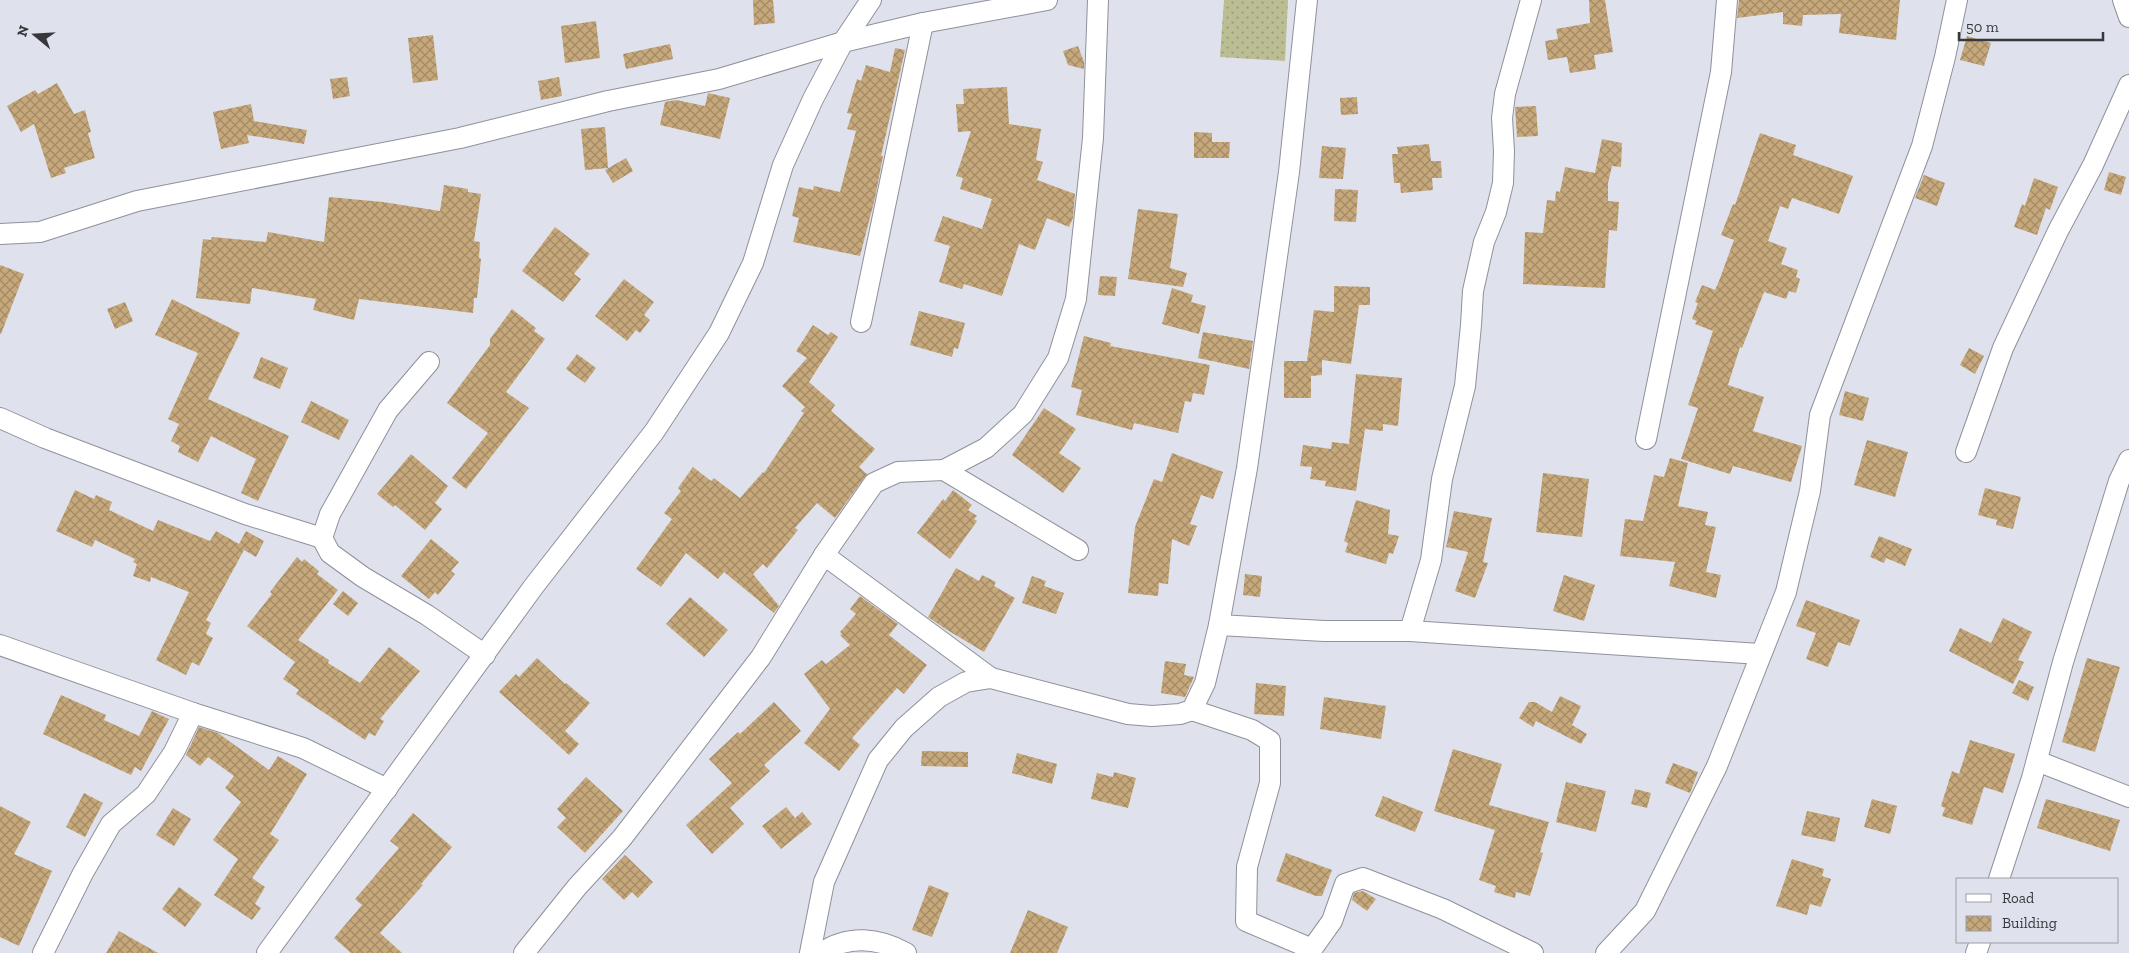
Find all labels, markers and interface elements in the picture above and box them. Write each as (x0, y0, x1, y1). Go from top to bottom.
north arrow (10, 10, 60, 60)
scale bar (1959, 10, 2103, 42)
text: 50 m (1966, 18, 1999, 36)
text: N (13, 23, 33, 39)
legend (1956, 878, 2119, 943)
text: Road (2002, 889, 2035, 907)
text: Building (2002, 914, 2057, 932)

